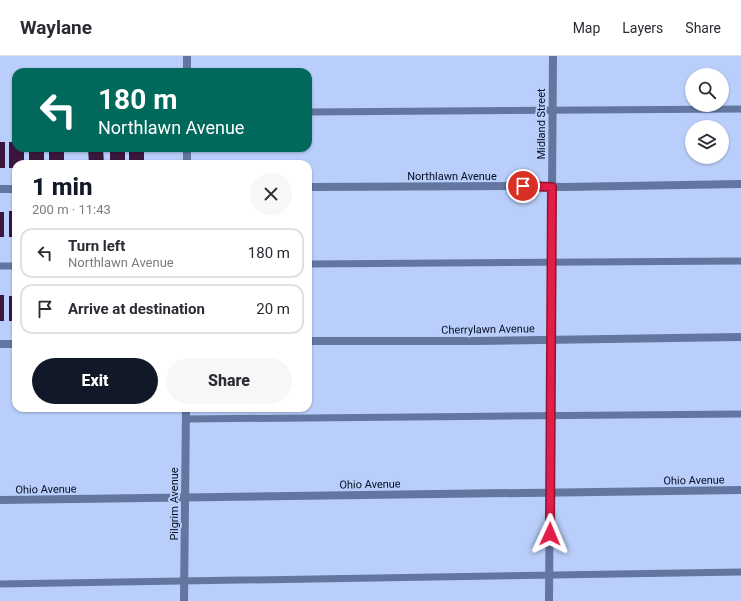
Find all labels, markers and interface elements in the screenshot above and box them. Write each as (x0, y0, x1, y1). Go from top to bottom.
text: Waylane (20, 16, 92, 39)
text: Map (573, 20, 600, 36)
text: Layers (622, 20, 663, 36)
text: Share (685, 20, 721, 36)
map controls (685, 68, 729, 164)
button: search (685, 68, 729, 112)
text: 180 m (98, 83, 177, 116)
icon: left (32, 84, 84, 136)
street label: Midland Street (535, 88, 548, 160)
text: Northlawn Avenue (98, 117, 244, 138)
button: layers (685, 120, 729, 164)
pin (506, 169, 540, 203)
street label: Northlawn Avenue (407, 170, 497, 183)
text: 1 min (32, 173, 93, 201)
button: close (250, 173, 292, 215)
icon: arrive (512, 175, 534, 197)
text: 200 m · 11:43 (32, 202, 111, 217)
text: Turn left (68, 237, 125, 255)
icon: left (34, 242, 56, 264)
text: 180 m (248, 244, 290, 262)
text: Northlawn Avenue (68, 255, 174, 270)
icon: arrive (34, 298, 56, 320)
text: Arrive at destination (68, 300, 205, 318)
text: 20 m (256, 300, 290, 318)
street label: Cherrylawn Avenue (441, 322, 535, 337)
button: Exit (32, 358, 158, 404)
button: Share (166, 358, 292, 404)
street label: Pilgrim Avenue (168, 467, 181, 541)
street label: Ohio Avenue (663, 473, 725, 488)
street label: Ohio Avenue (339, 477, 401, 492)
street label: Ohio Avenue (15, 482, 77, 497)
position arrow (529, 513, 571, 555)

